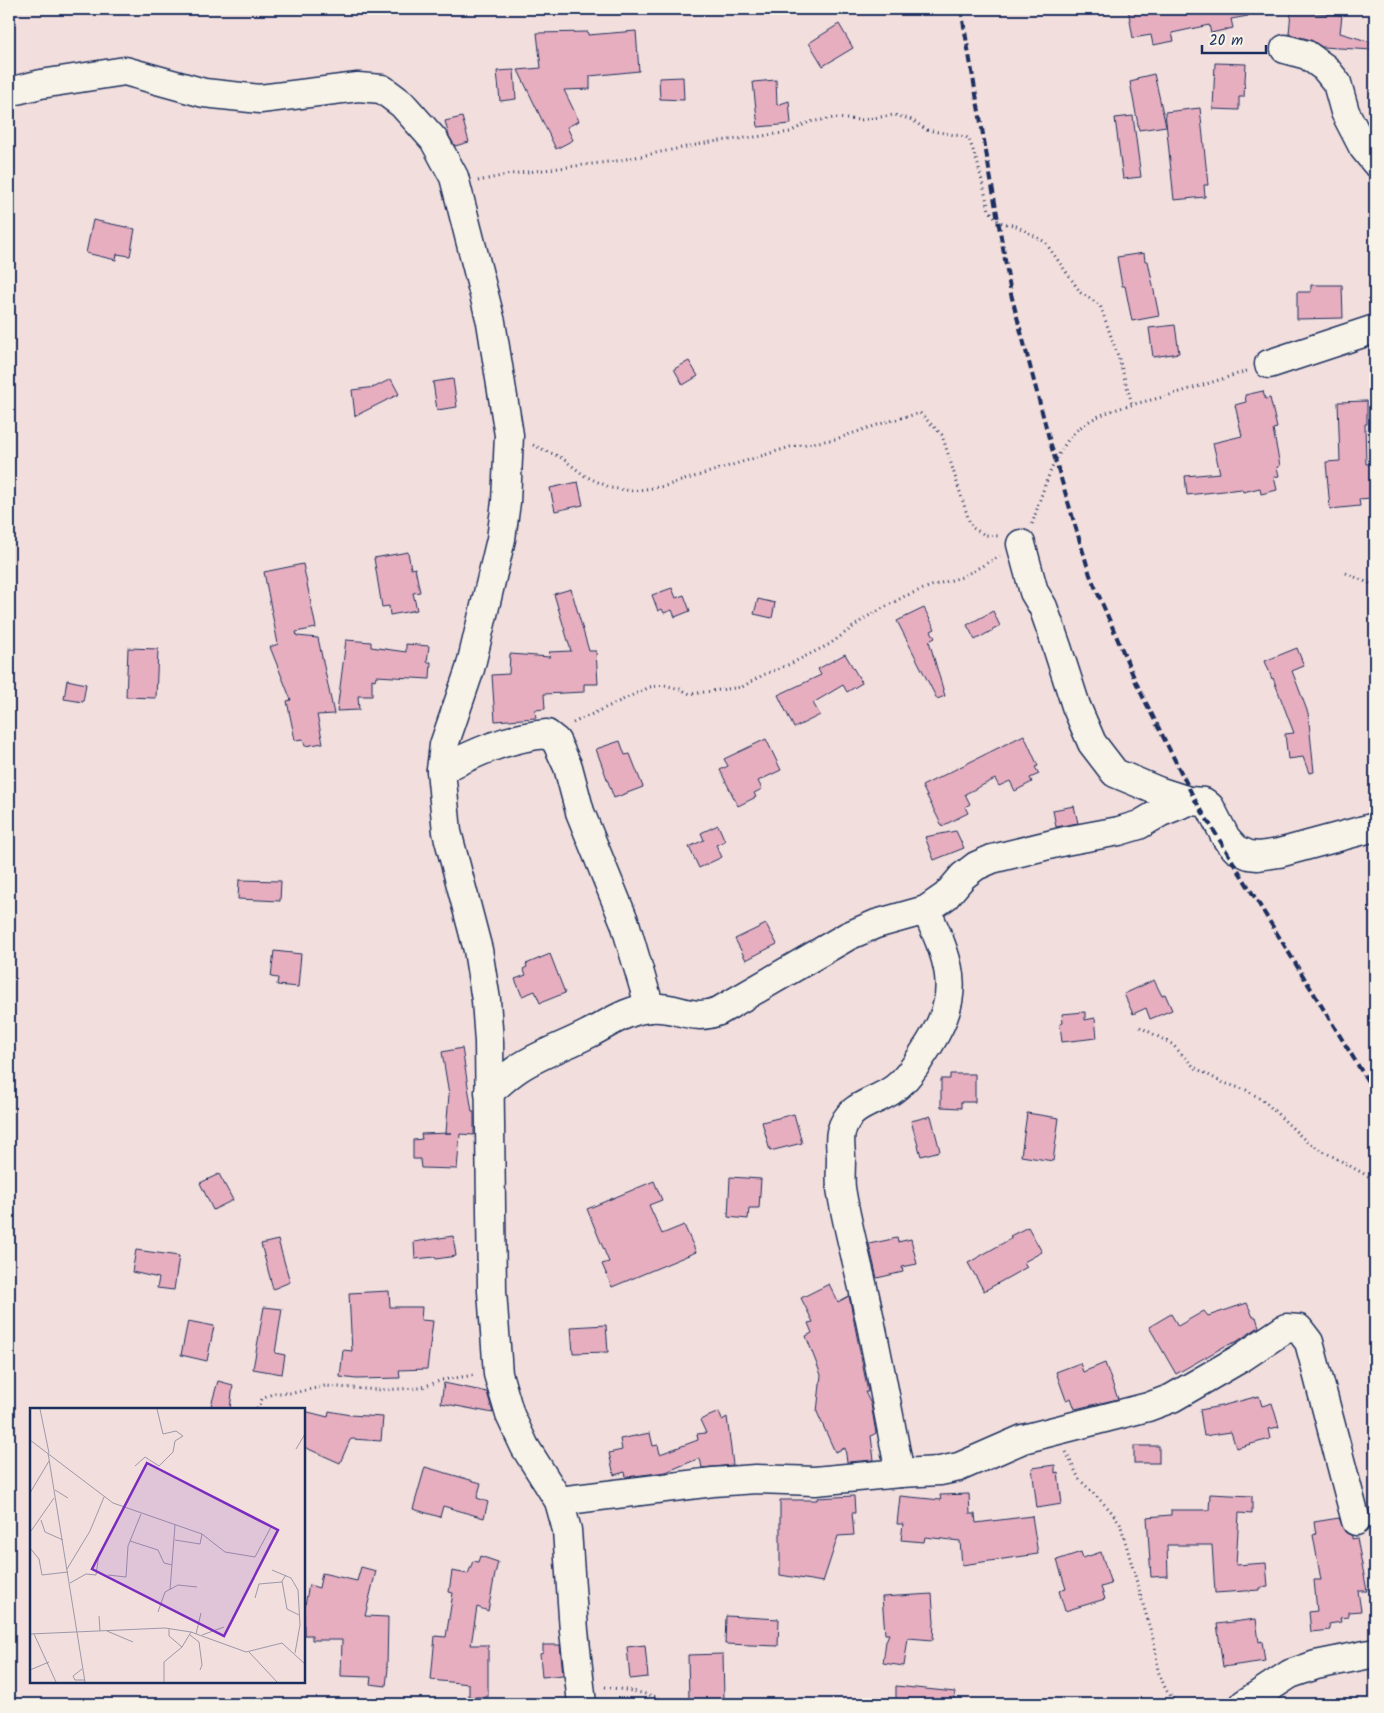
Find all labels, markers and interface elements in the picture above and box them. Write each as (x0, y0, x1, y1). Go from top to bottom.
scale bar (1202, 22, 1265, 54)
text: 20 m (1209, 29, 1243, 53)
inset map (30, 1408, 305, 1683)

